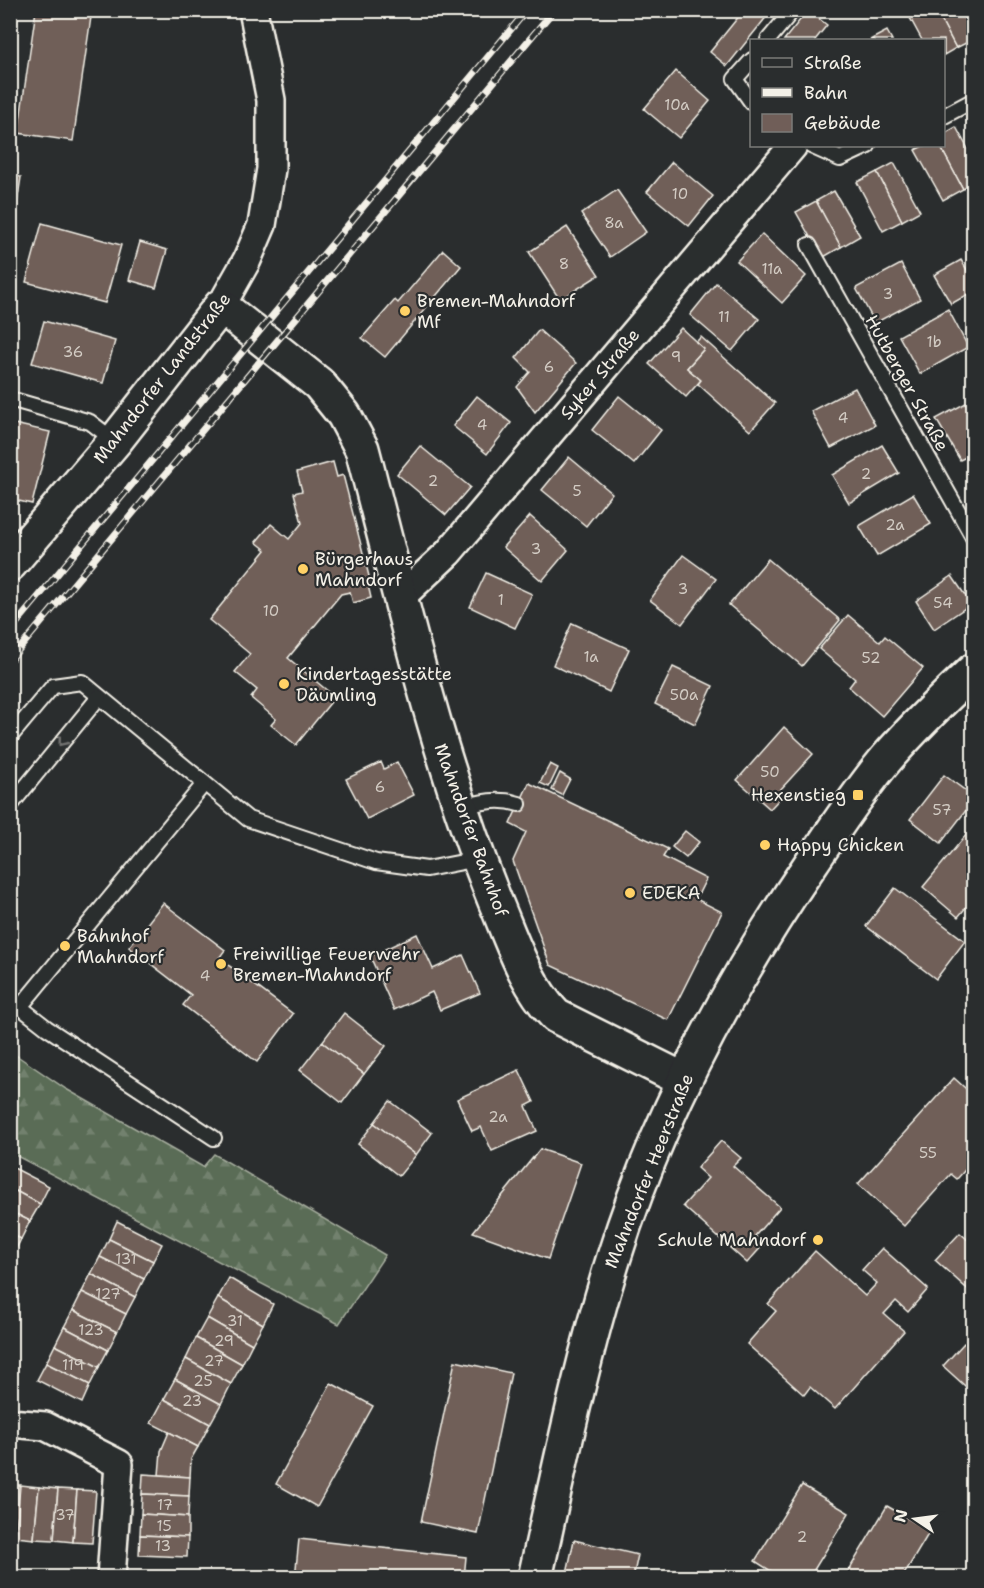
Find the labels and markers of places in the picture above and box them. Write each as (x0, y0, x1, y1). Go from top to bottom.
place label: Bremen-Mahndorf Mf (417, 289, 576, 334)
marker: Bremen-Mahndorf Mf (398, 304, 412, 318)
place label: Bürgerhaus Mahndorf (315, 547, 413, 592)
marker: Bürgerhaus Mahndorf (296, 562, 310, 576)
place label: Kindertagesstätte Däumling (296, 662, 452, 707)
marker: Kindertagesstätte Däumling (277, 677, 291, 691)
place label: Hexenstieg (751, 783, 846, 807)
marker: Hexenstieg (851, 788, 865, 802)
place label: Happy Chicken (777, 833, 904, 857)
marker: Happy Chicken (758, 838, 772, 852)
place label: EDEKA (642, 881, 701, 905)
marker: EDEKA (623, 886, 637, 900)
place label: Bahnhof Mahndorf (77, 924, 164, 969)
marker: Bahnhof Mahndorf (58, 939, 72, 953)
place label: Freiwillige Feuerwehr Bremen-Mahndorf (233, 942, 420, 987)
marker: Freiwillige Feuerwehr Bremen-Mahndorf (214, 957, 228, 971)
place label: Schule Mahndorf (657, 1228, 806, 1252)
marker: Schule Mahndorf (811, 1233, 825, 1247)

